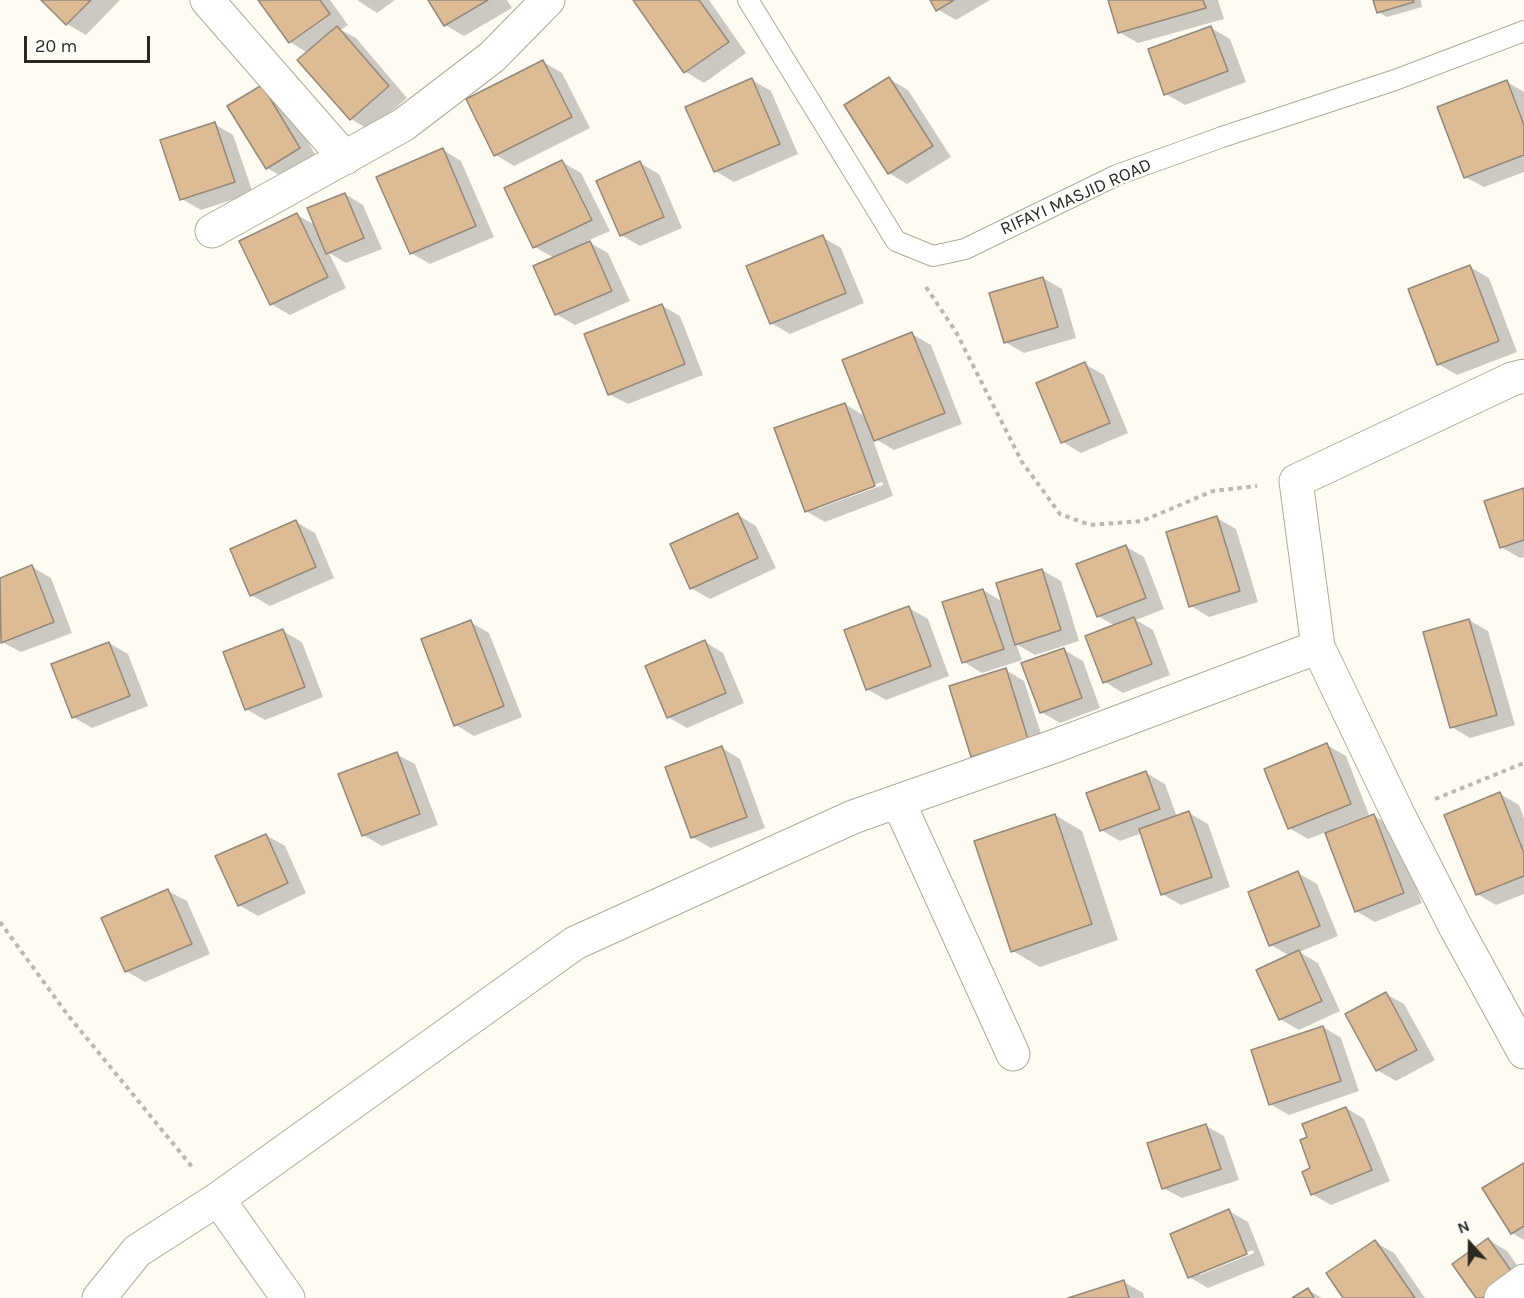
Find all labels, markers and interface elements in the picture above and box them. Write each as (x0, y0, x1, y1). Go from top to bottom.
scale bar (27, 24, 153, 62)
text: 20 m (35, 35, 77, 57)
street label: RIFAYI MASJID ROAD (997, 154, 1155, 240)
north arrow (1440, 1214, 1500, 1274)
text: N (1455, 1216, 1472, 1238)

